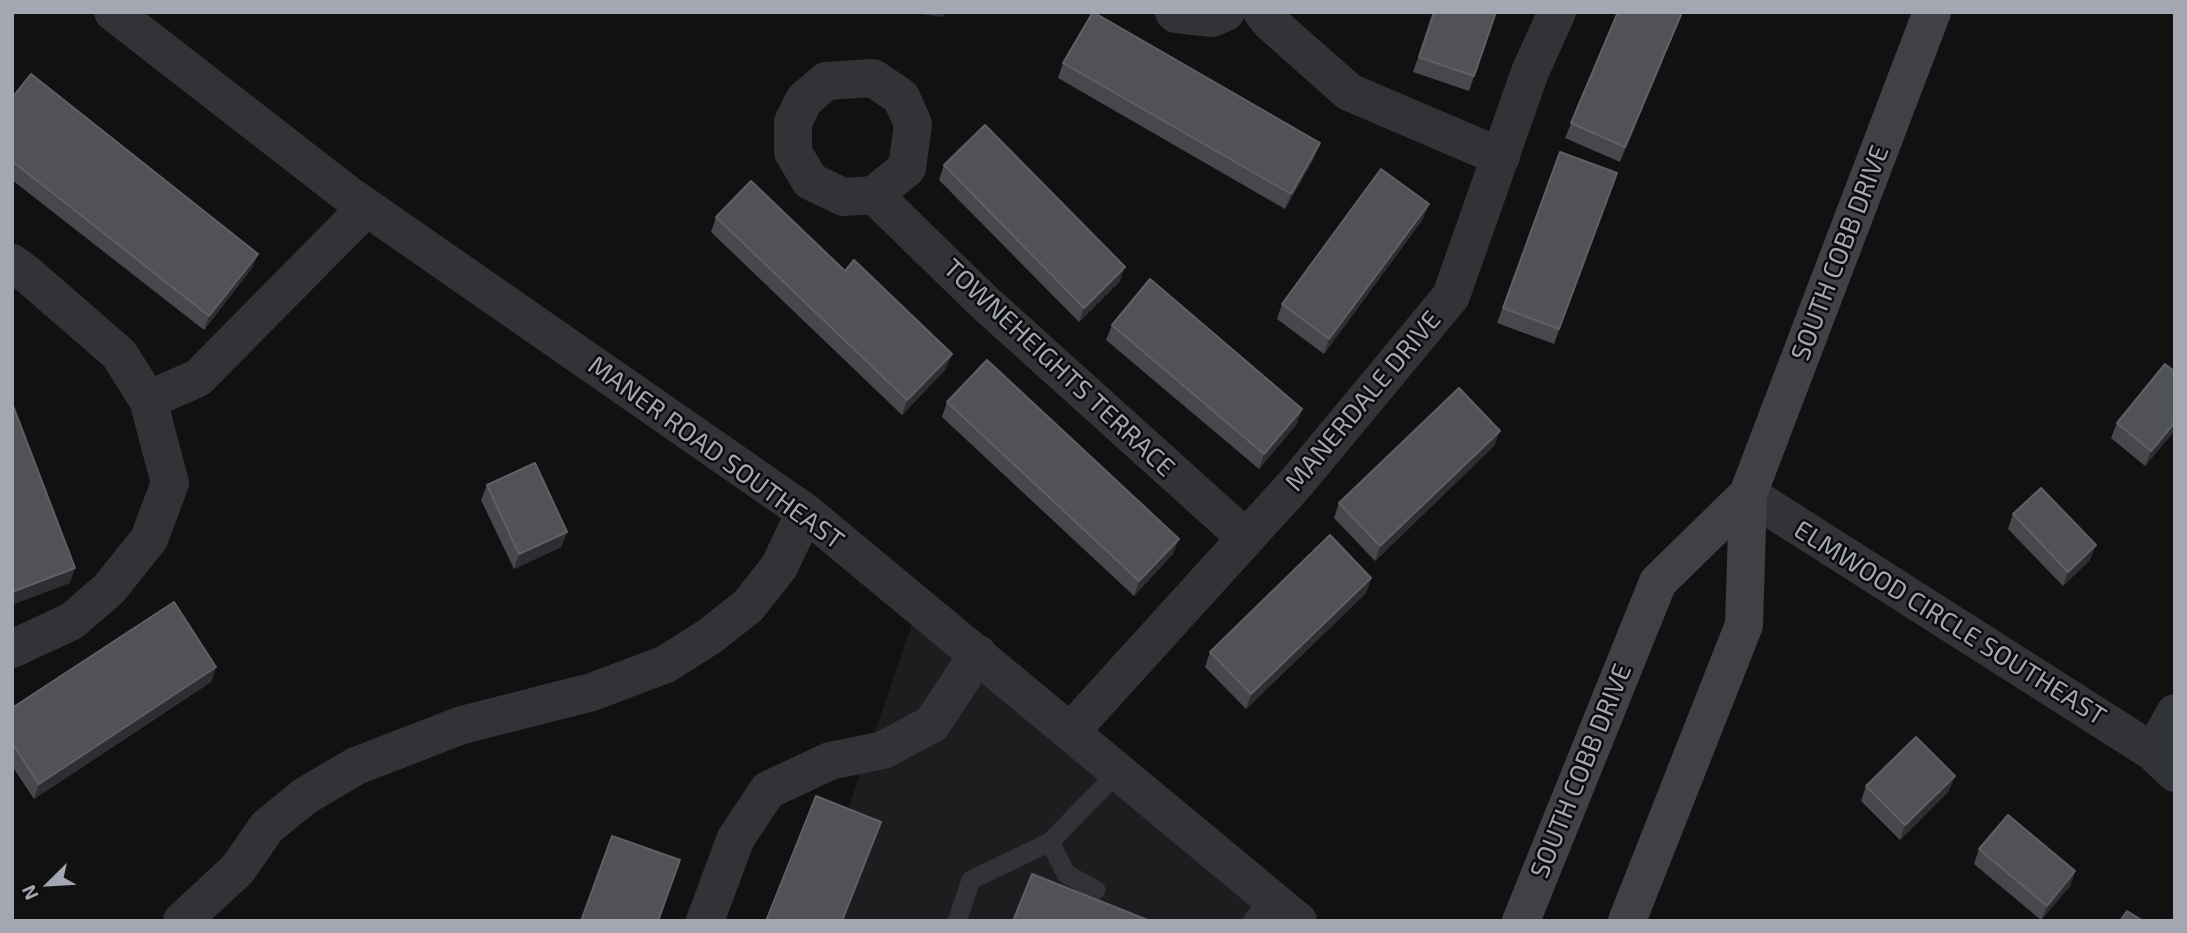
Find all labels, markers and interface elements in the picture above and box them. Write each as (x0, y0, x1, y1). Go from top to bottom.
street label: SOUTH COBB DRIVE (1785, 141, 1895, 365)
street label: TOWNEHEIGHTS TERRACE (937, 253, 1181, 483)
street label: MANERDALE DRIVE (1279, 305, 1447, 497)
street label: MANER ROAD SOUTHEAST (582, 350, 850, 556)
street label: ELMWOOD CIRCLE SOUTHEAST (1788, 514, 2112, 732)
street label: SOUTH COBB DRIVE (1524, 659, 1638, 883)
north arrow (14, 849, 84, 919)
text: N (16, 882, 43, 904)

